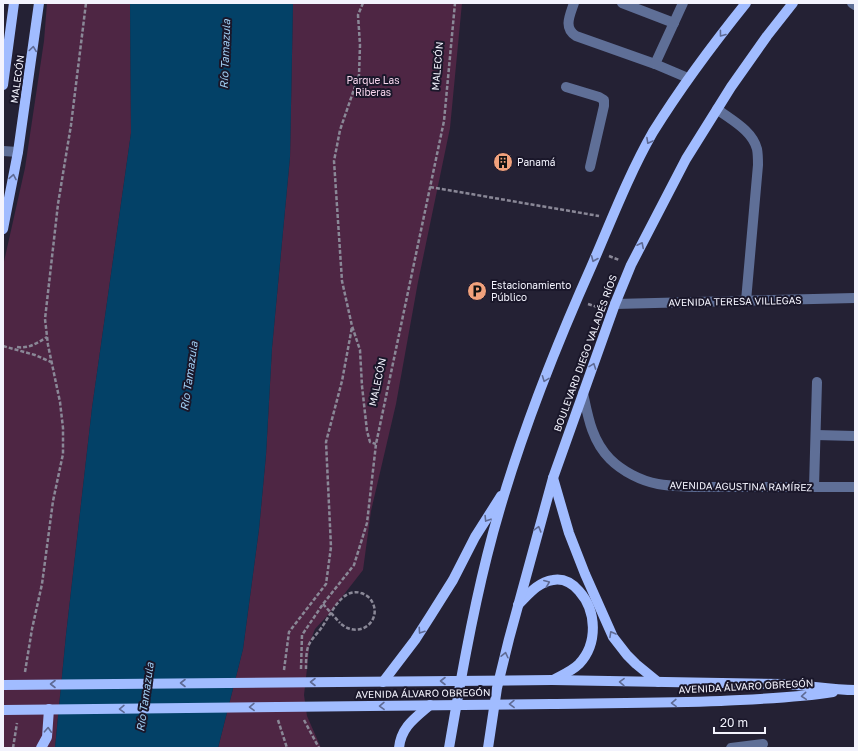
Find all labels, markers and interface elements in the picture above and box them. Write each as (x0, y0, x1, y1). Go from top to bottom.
water label: Río Tamazula (217, 18, 232, 89)
one-way arrow (720, 29, 727, 36)
street label: MALECÓN (429, 41, 445, 91)
one-way arrow (28, 46, 37, 52)
street label: MALECÓN (8, 54, 26, 104)
park label: Parque Las Riberas (346, 74, 400, 98)
one-way arrow (646, 137, 653, 144)
building icon: Panamá (492, 151, 514, 173)
place label: Panamá (517, 156, 555, 168)
one-way arrow (9, 174, 17, 180)
one-way arrow (636, 242, 644, 249)
one-way arrow (591, 254, 599, 262)
street label: BOULEVARD DIEGO VALADÉS RÍOS (551, 273, 619, 433)
place label: Estacionamiento Público (491, 279, 571, 303)
parking icon: Estacionamiento Público (466, 280, 488, 302)
street label: AVENIDA TERESA VILLEGAS (668, 294, 802, 308)
water label: Río Tamazula (177, 340, 200, 411)
street label: MALECÓN (366, 357, 388, 407)
one-way arrow (588, 362, 596, 369)
one-way arrow (541, 376, 550, 383)
street label: AVENIDA AGUSTINA RAMÍREZ (670, 479, 812, 493)
one-way arrow (484, 515, 491, 522)
one-way arrow (534, 526, 542, 532)
one-way arrow (544, 579, 551, 587)
one-way arrow (419, 626, 426, 633)
one-way arrow (610, 631, 617, 638)
one-way arrow (501, 651, 509, 658)
water label: Río Tamazula (133, 661, 156, 732)
street label: AVENIDA ÁLVARO OBREGÓN (678, 676, 814, 696)
one-way arrow (440, 677, 446, 685)
one-way arrow (619, 677, 625, 686)
one-way arrow (310, 678, 316, 686)
one-way arrow (180, 679, 186, 687)
one-way arrow (50, 680, 56, 688)
street label: AVENIDA ÁLVARO OBREGÓN (355, 686, 491, 700)
one-way arrow (801, 691, 807, 700)
one-way arrow (671, 698, 677, 707)
one-way arrow (509, 700, 515, 708)
one-way arrow (379, 702, 385, 710)
one-way arrow (249, 703, 255, 711)
one-way arrow (119, 705, 125, 713)
scale bar (714, 709, 765, 735)
text: 20 m (720, 715, 748, 730)
one-way arrow (43, 727, 52, 733)

